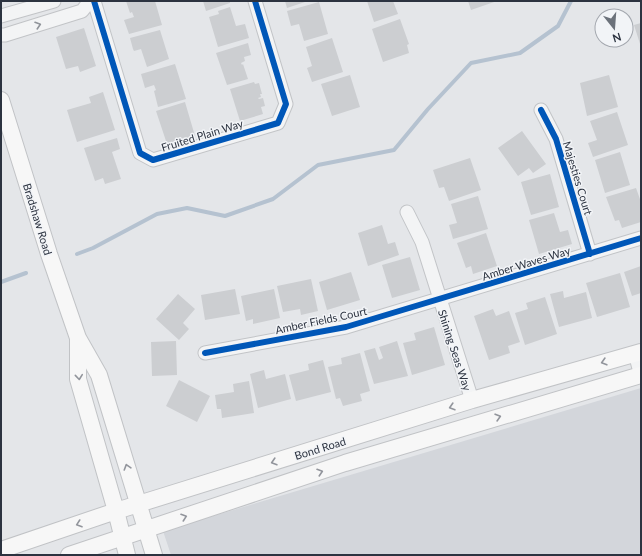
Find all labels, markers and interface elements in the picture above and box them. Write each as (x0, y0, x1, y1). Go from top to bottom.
north arrow (594, 8, 634, 48)
one-way arrow (35, 21, 42, 29)
text: N (611, 31, 623, 45)
street label: Fruited Plain Way (159, 116, 245, 154)
street label: Majesties Court (561, 140, 595, 217)
street label: Bradshaw Road (21, 181, 55, 257)
street label: Amber Waves Way (480, 243, 572, 283)
street label: Amber Fields Court (274, 304, 368, 336)
street label: Shining Seas Way (436, 308, 474, 393)
one-way arrow (600, 358, 607, 366)
one-way arrow (74, 374, 83, 380)
one-way arrow (449, 402, 456, 411)
one-way arrow (494, 413, 501, 422)
street label: Bond Road (293, 434, 347, 462)
one-way arrow (271, 457, 278, 466)
one-way arrow (123, 463, 132, 470)
one-way arrow (316, 468, 323, 477)
one-way arrow (180, 514, 187, 522)
one-way arrow (76, 519, 83, 527)

